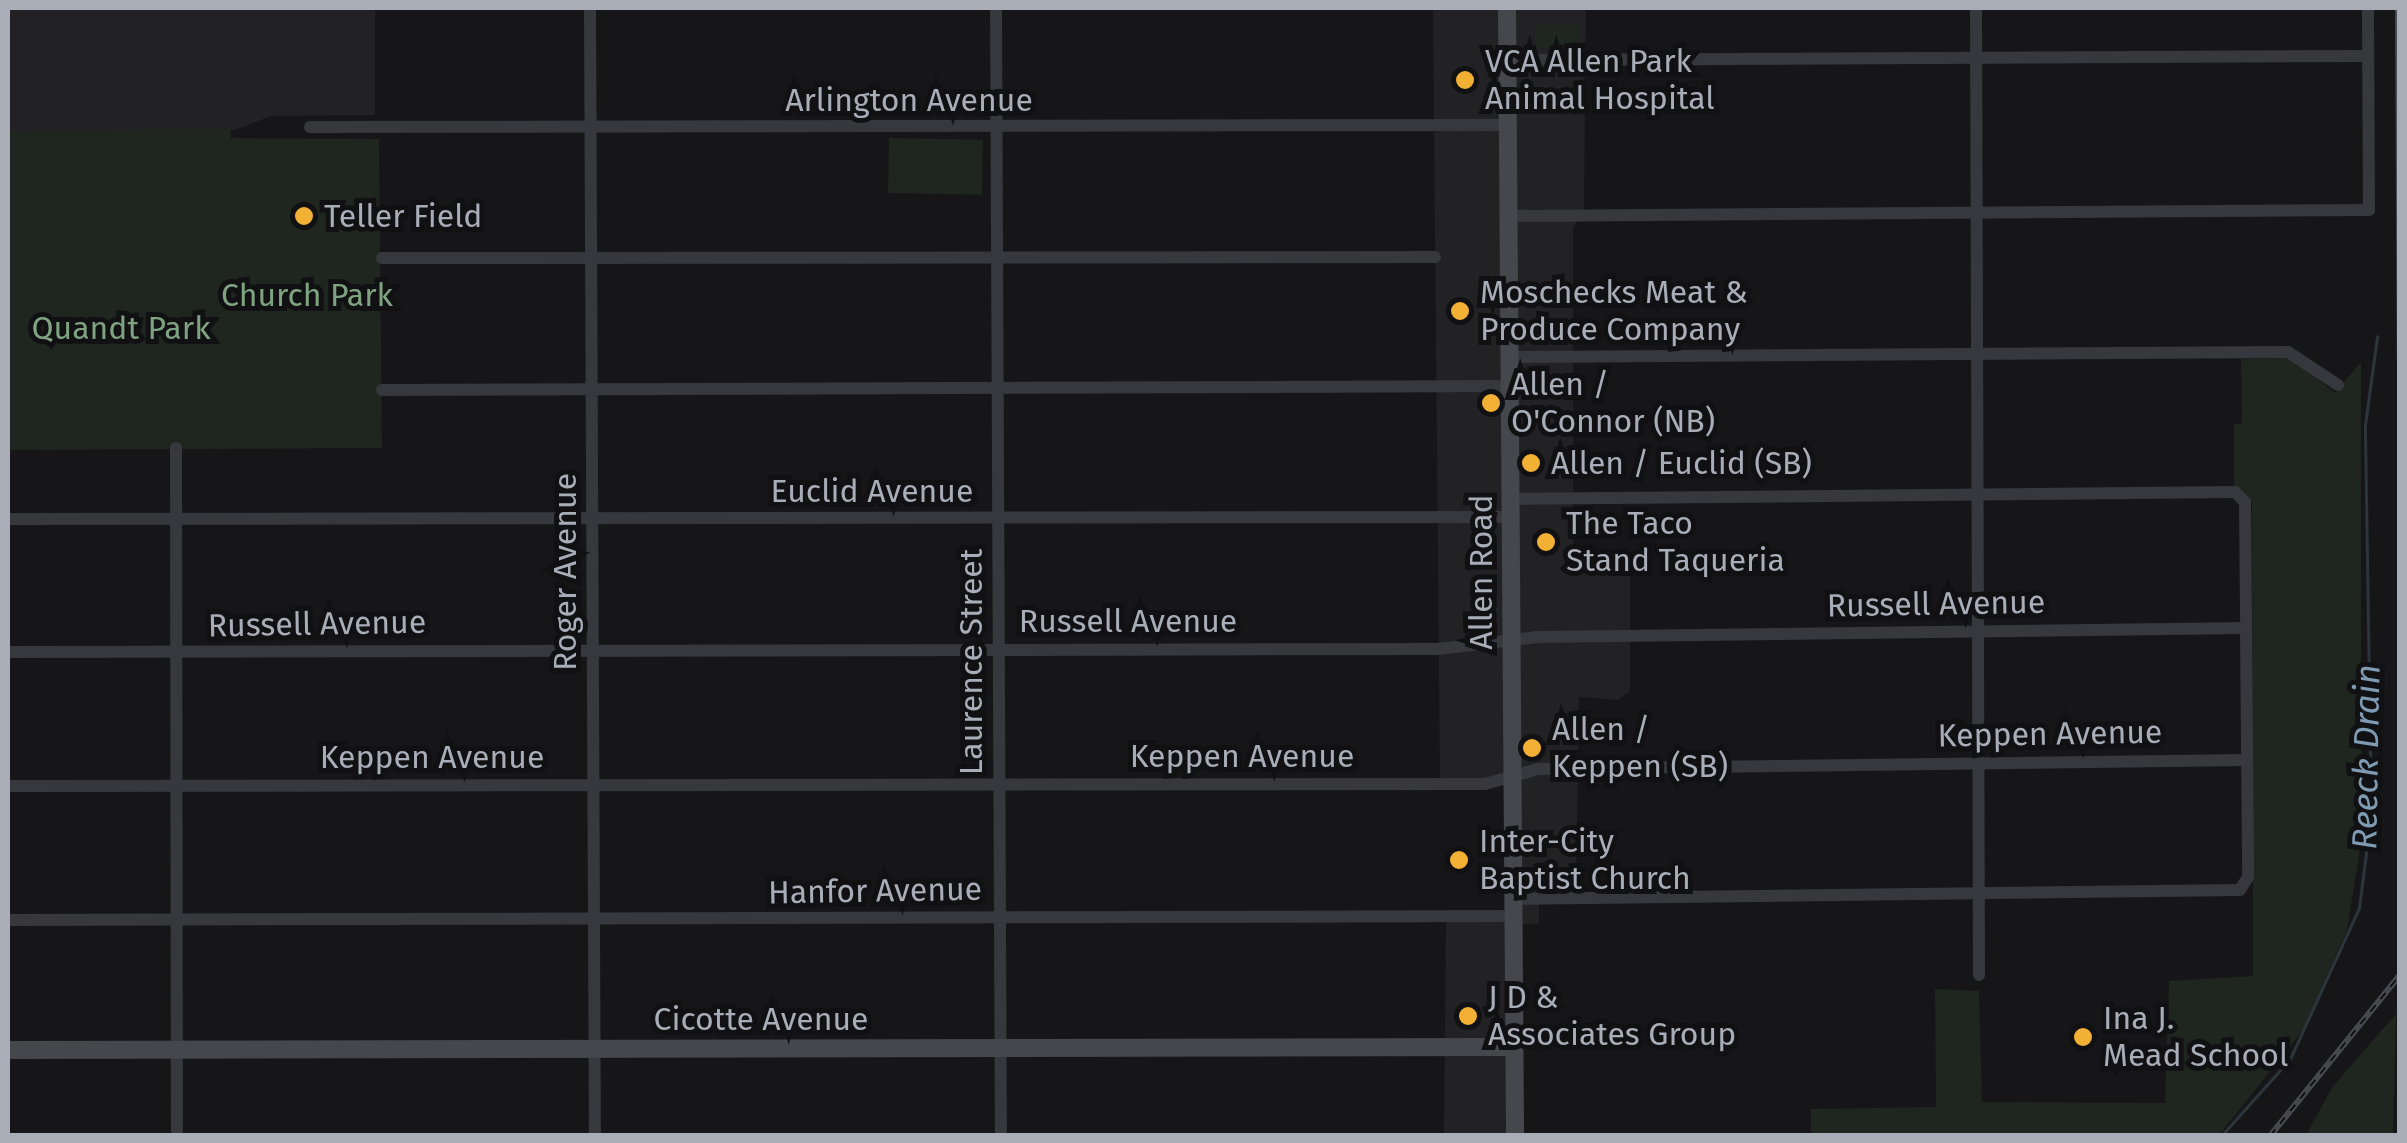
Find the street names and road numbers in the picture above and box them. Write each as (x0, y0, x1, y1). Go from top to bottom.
street label: Arlington Avenue (785, 81, 1033, 119)
street label: Euclid Avenue (771, 472, 973, 510)
street label: Roger Avenue (546, 473, 584, 671)
street label: Allen Road (1462, 494, 1500, 650)
street label: Laurence Street (952, 549, 990, 775)
street label: Russell Avenue (1826, 583, 2046, 625)
street label: Russell Avenue (1019, 602, 1237, 640)
street label: Russell Avenue (207, 603, 427, 645)
street label: Keppen Avenue (1937, 713, 2163, 755)
street label: Keppen Avenue (1130, 737, 1354, 775)
street label: Keppen Avenue (320, 738, 544, 776)
street label: Hanfor Avenue (768, 870, 982, 912)
street label: Cicotte Avenue (653, 1000, 869, 1038)

